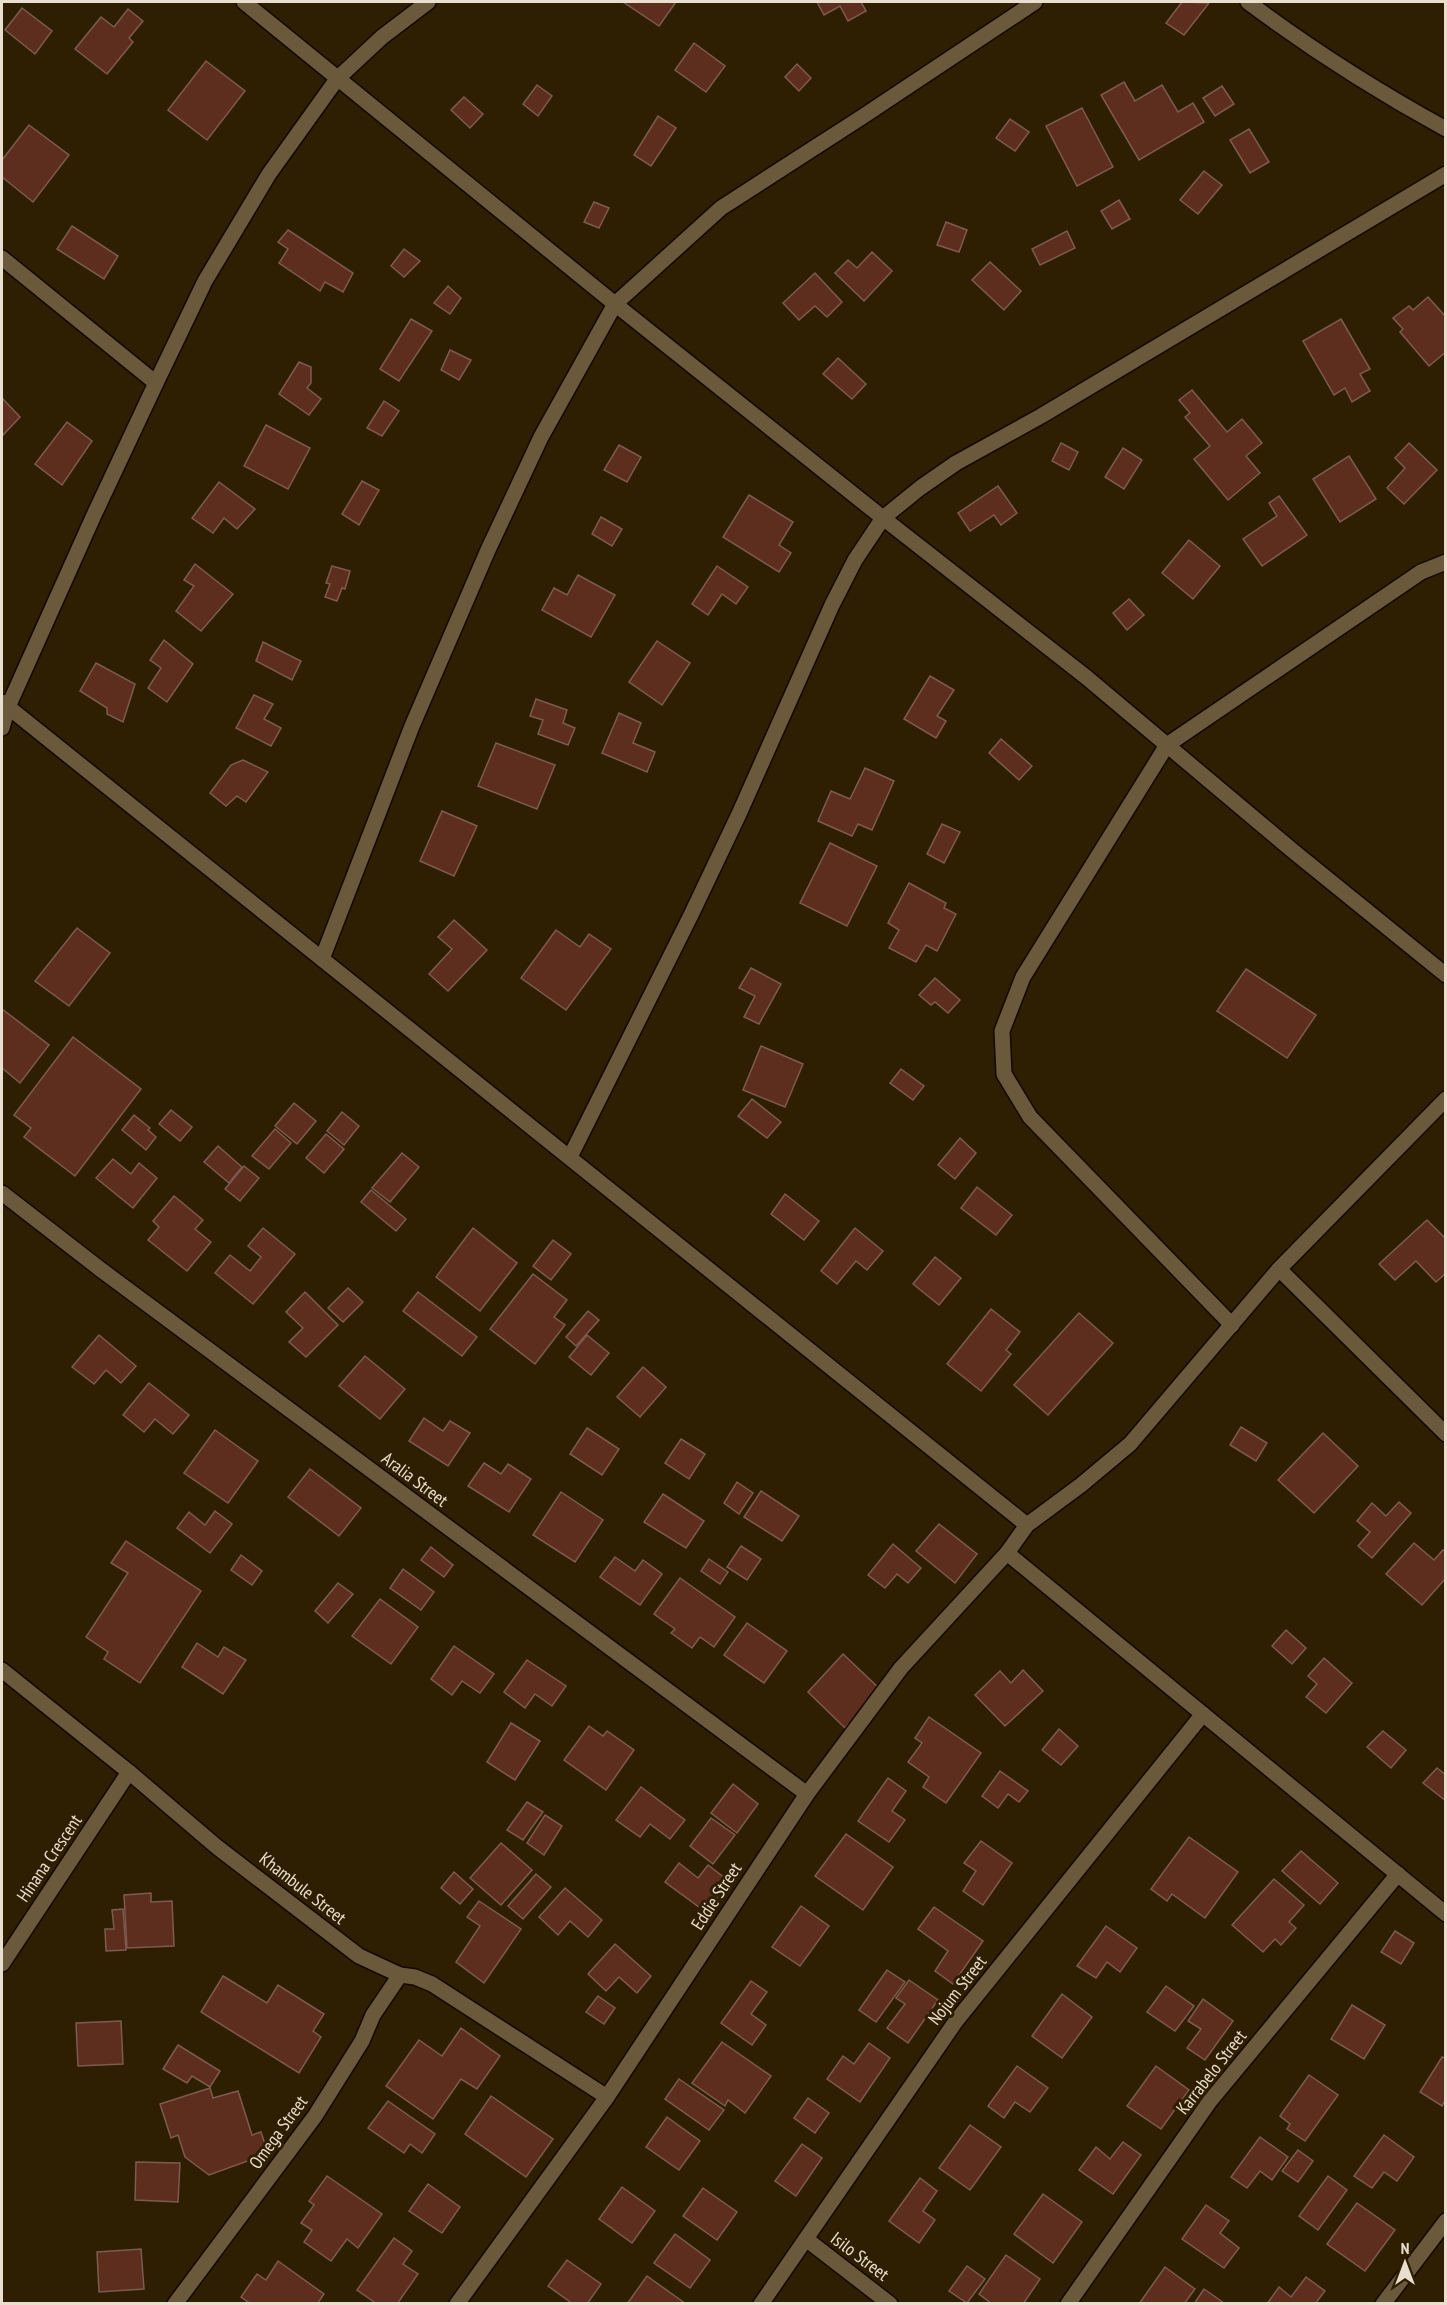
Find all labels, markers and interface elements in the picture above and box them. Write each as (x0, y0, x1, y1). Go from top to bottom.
street label: Aralia Street (377, 1447, 453, 1511)
street label: Hinana Crescent (11, 1810, 87, 1906)
street label: Khambule Street (255, 1847, 351, 1929)
street label: Eddie Street (686, 1858, 746, 1934)
street label: Nojum Street (923, 1951, 991, 2029)
street label: Karrabelo Street (1171, 2025, 1251, 2119)
street label: Omega Street (244, 2091, 312, 2173)
street label: Isilo Street (826, 2227, 894, 2285)
north arrow (1375, 2233, 1435, 2293)
text: N (1401, 2238, 1409, 2258)

